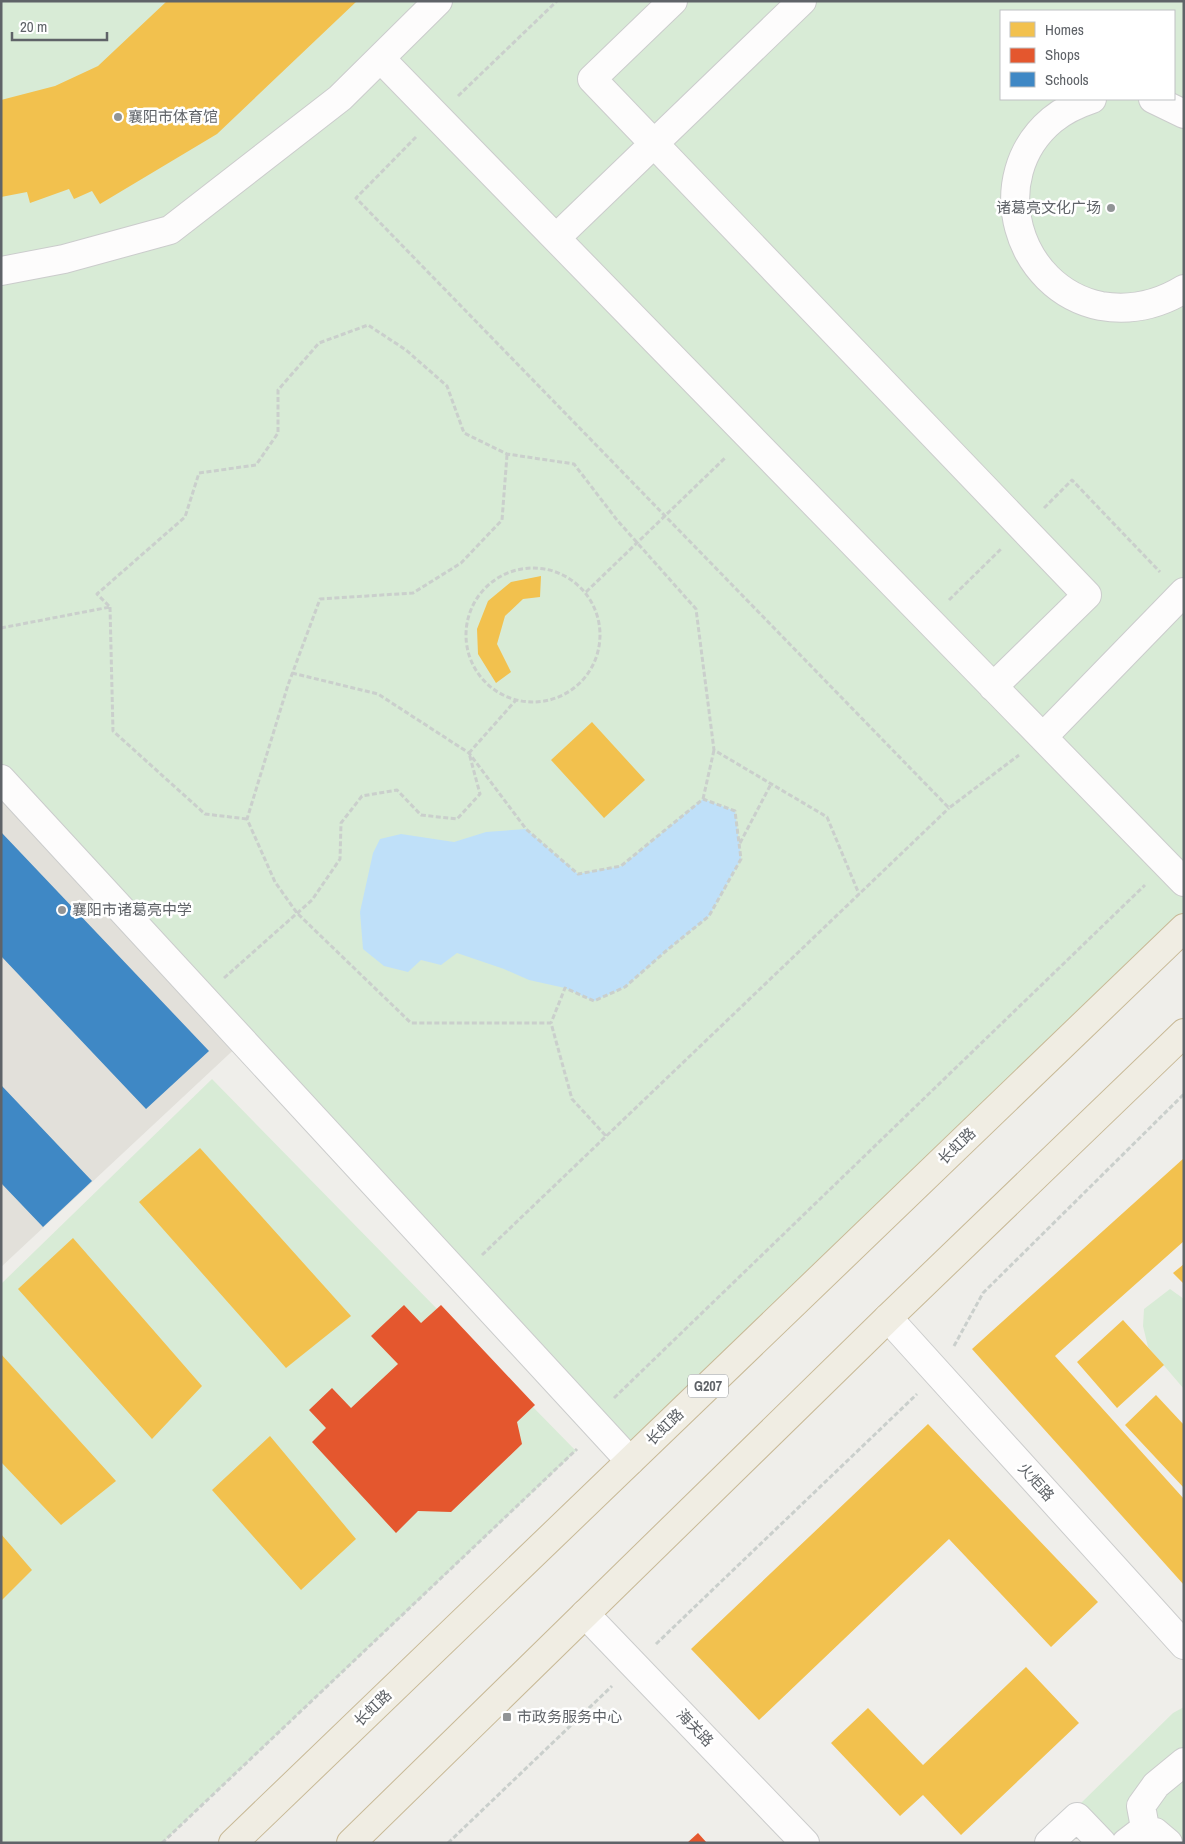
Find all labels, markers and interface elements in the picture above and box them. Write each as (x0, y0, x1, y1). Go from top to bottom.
scale bar (12, 10, 108, 42)
legend (1000, 10, 1175, 100)
text: 20 m (20, 16, 47, 37)
text: Homes (1045, 19, 1084, 40)
text: Shops (1045, 44, 1080, 65)
text: Schools (1045, 69, 1089, 90)
place label: 襄阳市体育馆 (128, 106, 218, 127)
marker: 襄阳市体育馆 (112, 111, 124, 123)
place label: 诸葛亮文化广场 (996, 197, 1101, 218)
marker: 诸葛亮文化广场 (1105, 202, 1117, 214)
place label: 襄阳市诸葛亮中学 (72, 899, 192, 920)
marker: 襄阳市诸葛亮中学 (56, 904, 68, 916)
street label: 长虹路 (933, 1122, 980, 1169)
road number: G207 (688, 1374, 728, 1398)
street label: 长虹路 (641, 1403, 688, 1450)
street label: 火炬路 (1014, 1458, 1059, 1505)
street label: 长虹路 (349, 1684, 396, 1731)
street label: 海关路 (672, 1704, 719, 1751)
place label: 市政务服务中心 (517, 1706, 622, 1727)
marker: 市政务服务中心 (501, 1711, 513, 1723)

